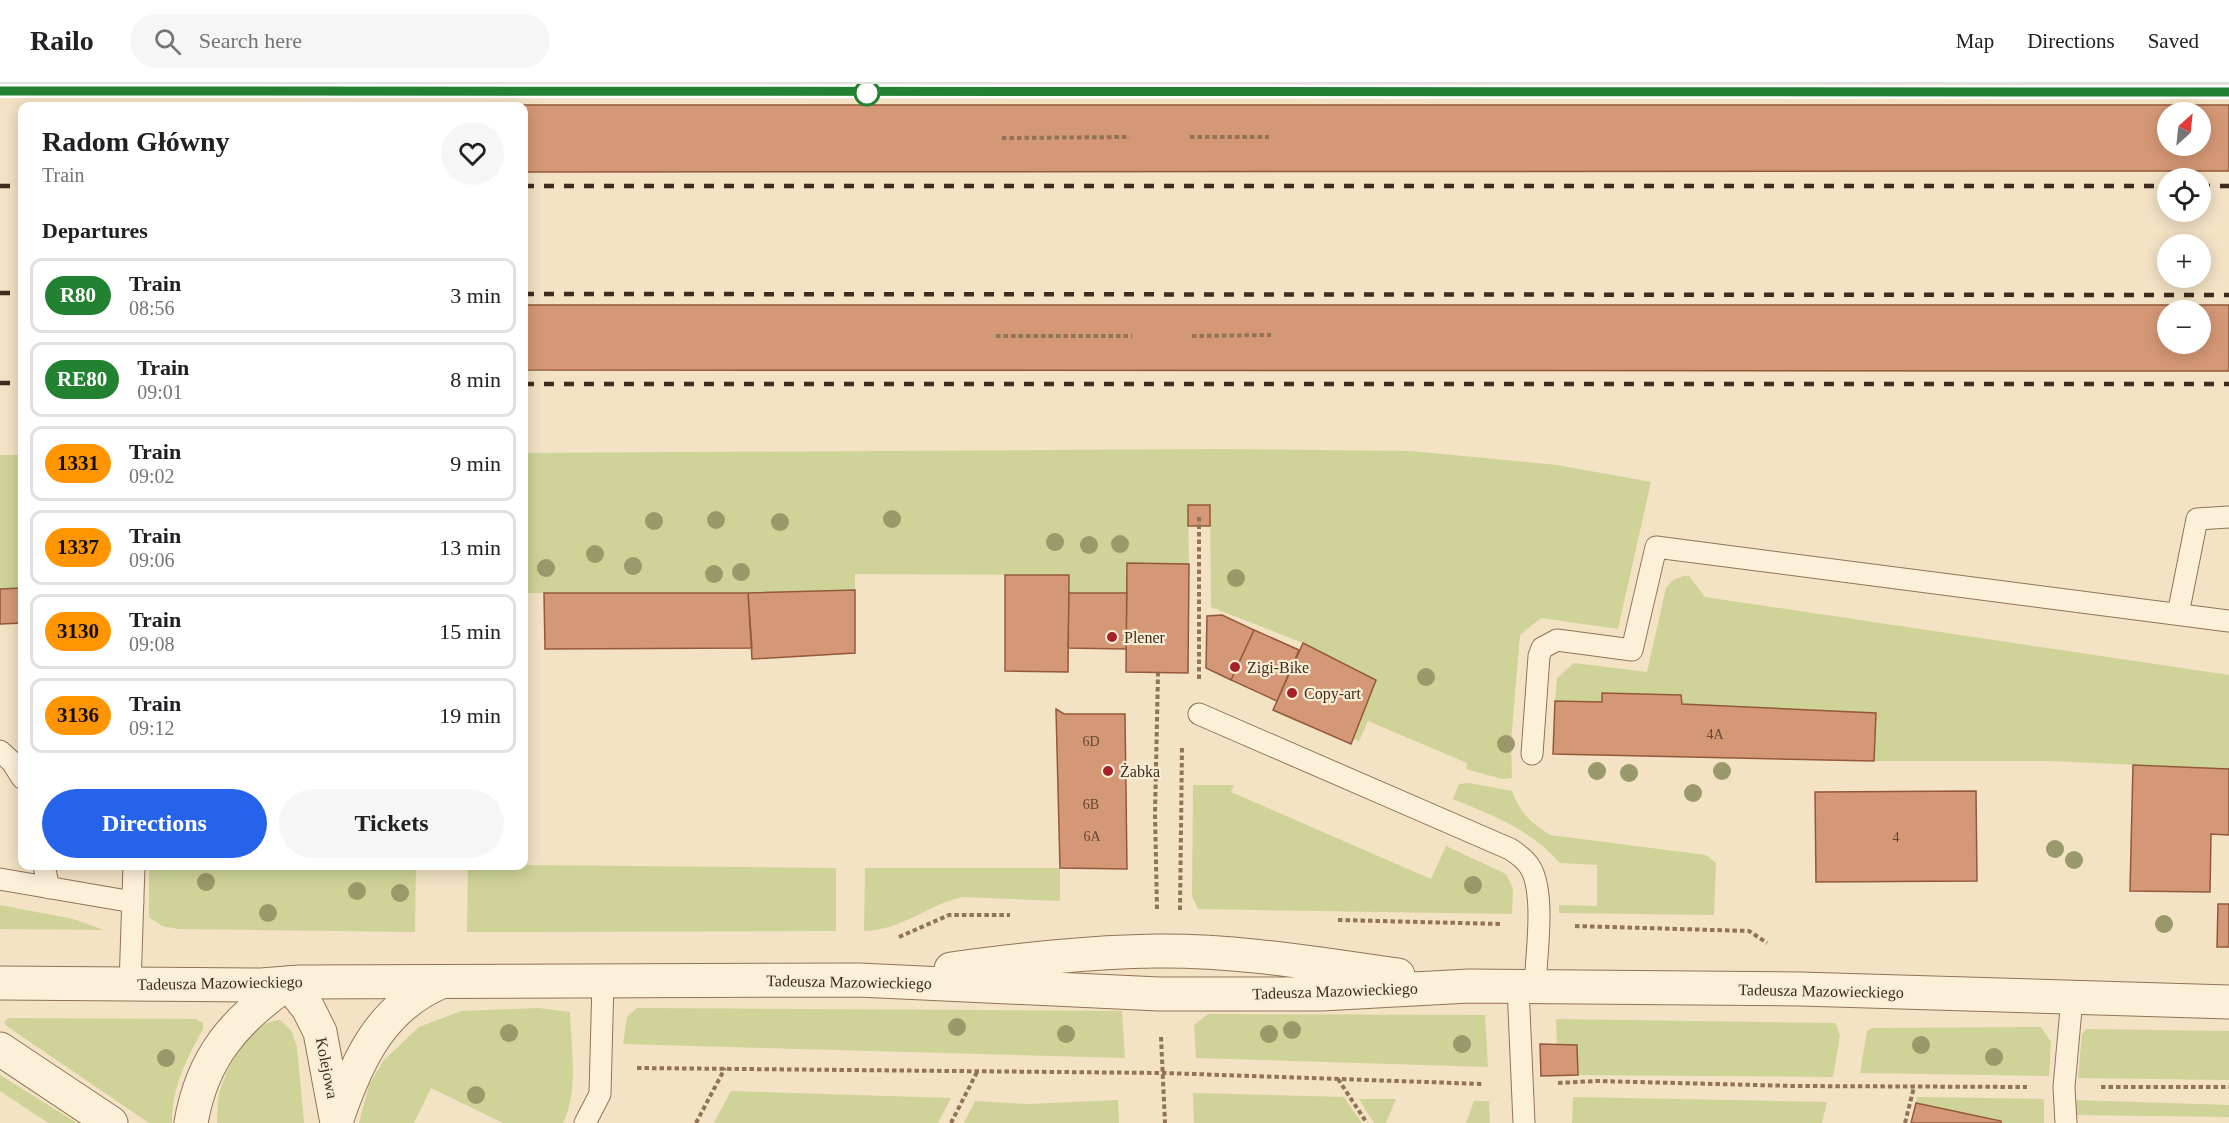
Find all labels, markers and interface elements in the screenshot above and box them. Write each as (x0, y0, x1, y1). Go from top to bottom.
search box (130, 14, 550, 68)
text: Railo (30, 25, 94, 56)
icon: search (151, 25, 184, 58)
text: Search here (199, 28, 302, 53)
text: Map (1956, 29, 1994, 53)
text: Directions (2027, 29, 2115, 53)
text: Saved (2148, 29, 2199, 53)
unlabelled marker (854, 80, 880, 106)
north arrow (2157, 102, 2211, 156)
map controls (2157, 102, 2211, 354)
button: heart (441, 122, 504, 185)
text: Radom Główny (42, 126, 229, 157)
text: Train (42, 164, 85, 186)
button: locate (2157, 168, 2211, 222)
text: Departures (42, 218, 148, 243)
button: + (2157, 234, 2211, 288)
text: Train (129, 271, 181, 296)
text: R80 (60, 283, 96, 307)
text: 3 min (450, 283, 501, 308)
text: 08:56 (129, 297, 175, 319)
button: − (2157, 300, 2211, 354)
text: Train (137, 355, 189, 380)
text: RE80 (57, 367, 107, 391)
text: 8 min (450, 367, 501, 392)
text: 09:01 (137, 381, 183, 403)
text: Train (129, 439, 181, 464)
text: 1331 (57, 451, 99, 475)
text: 9 min (450, 451, 501, 476)
text: 09:02 (129, 465, 175, 487)
text: Train (129, 523, 181, 548)
text: 1337 (57, 535, 99, 559)
text: 13 min (439, 535, 501, 560)
text: 09:06 (129, 549, 175, 571)
text: Train (129, 607, 181, 632)
text: 3130 (57, 619, 99, 643)
text: 15 min (439, 619, 501, 644)
place label: Plener (1124, 629, 1166, 646)
marker: Plener (1105, 630, 1119, 644)
text: 09:08 (129, 633, 175, 655)
place label: Zigi-Bike (1247, 659, 1309, 677)
marker: Zigi-Bike (1228, 660, 1242, 674)
place label: Copy-art (1304, 685, 1361, 703)
marker: Copy-art (1285, 686, 1299, 700)
text: Train (129, 691, 181, 716)
text: 3136 (57, 703, 99, 727)
text: 19 min (439, 703, 501, 728)
text: 09:12 (129, 717, 175, 739)
house number: 4A (1706, 727, 1724, 742)
house number: 6D (1082, 734, 1100, 749)
place label: Żabka (1120, 763, 1160, 780)
marker: Żabka (1101, 764, 1115, 778)
button: Directions (42, 789, 267, 858)
button: Tickets (279, 789, 504, 858)
house number: 6B (1083, 797, 1099, 812)
house number: 6A (1083, 829, 1101, 844)
house number: 4 (1893, 830, 1900, 845)
street label: Tadeusza Mazowieckiego (766, 972, 932, 993)
street label: Tadeusza Mazowieckiego (137, 973, 303, 994)
street label: Tadeusza Mazowieckiego (1252, 980, 1418, 1003)
street label: Tadeusza Mazowieckiego (1738, 981, 1904, 1002)
street label: Kolejowa (312, 1036, 341, 1100)

